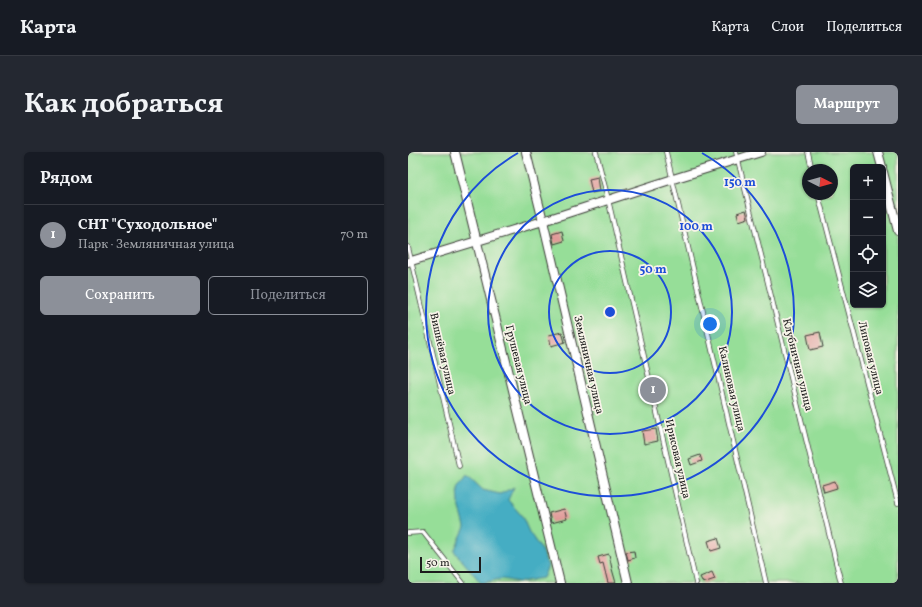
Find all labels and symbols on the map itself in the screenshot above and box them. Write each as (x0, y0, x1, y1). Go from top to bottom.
north arrow (802, 164, 838, 200)
text: 150 m (724, 175, 756, 191)
text: 100 m (679, 219, 713, 235)
text: 50 m (639, 262, 667, 278)
centre of rings (603, 305, 617, 319)
street label: Вишнёвая улица (425, 311, 459, 397)
street label: Земляничная улица (569, 314, 607, 416)
your location (700, 314, 720, 334)
street label: Клубничная улица (778, 317, 816, 413)
street label: Липовая улица (854, 319, 887, 397)
street label: Грушевая улица (501, 324, 535, 407)
street label: Калиновая улица (714, 345, 748, 434)
pin: 1 (640, 375, 666, 405)
street label: Ирисовая улица (661, 418, 694, 501)
scale bar (420, 555, 481, 574)

